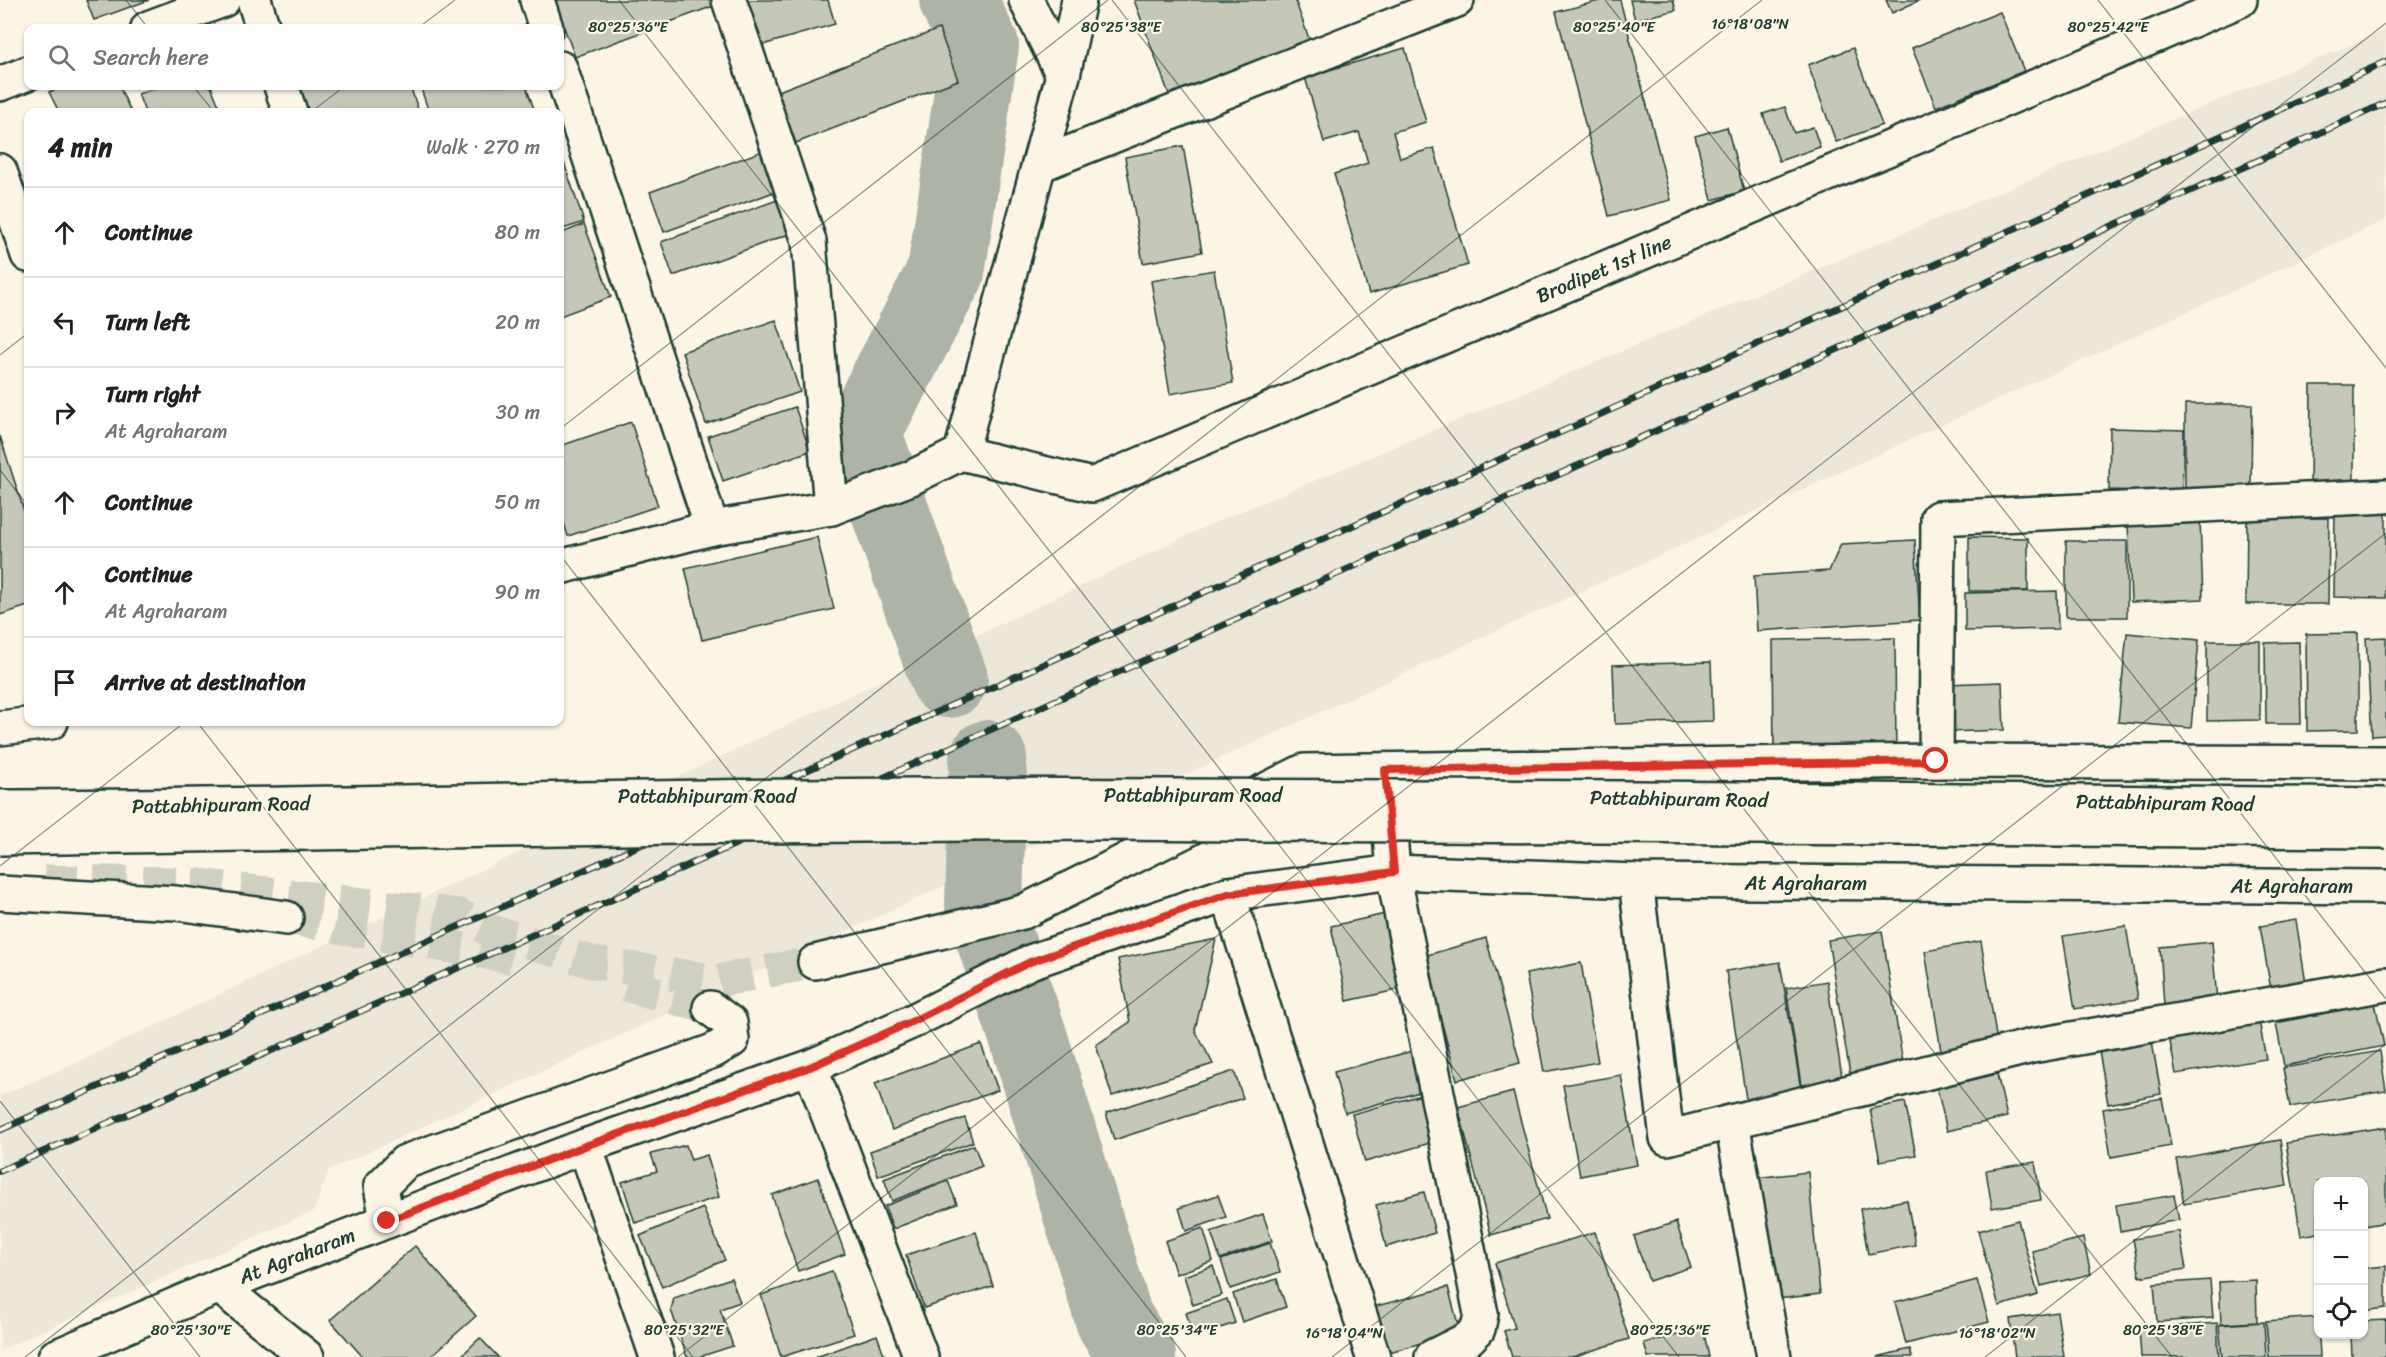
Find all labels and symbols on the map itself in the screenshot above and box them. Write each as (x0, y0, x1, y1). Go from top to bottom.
text: 16°18'08"N (1711, 11, 1789, 37)
text: 80°25'36"E (588, 14, 669, 40)
text: 80°25'38"E (1081, 14, 1163, 40)
text: 80°25'40"E (1573, 14, 1657, 40)
text: 80°25'42"E (2068, 14, 2150, 40)
street label: Brodipet 1st line (1531, 225, 1677, 313)
route start (1922, 747, 1948, 773)
street label: Pattabhipuram Road (1104, 778, 1284, 813)
street label: Pattabhipuram Road (618, 779, 798, 814)
street label: Pattabhipuram Road (1589, 780, 1770, 818)
street label: Pattabhipuram Road (2075, 784, 2256, 822)
street label: Pattabhipuram Road (131, 786, 312, 824)
street label: At Agraharam (1744, 866, 1867, 901)
street label: At Agraharam (2230, 869, 2353, 904)
route end (373, 1207, 399, 1233)
street label: At Agraharam (233, 1218, 360, 1295)
text: 80°25'30"E (151, 1317, 233, 1343)
text: 80°25'32"E (644, 1317, 726, 1343)
text: 80°25'34"E (1137, 1317, 1219, 1343)
text: 80°25'36"E (1630, 1317, 1711, 1343)
text: 80°25'38"E (2123, 1317, 2205, 1343)
text: 16°18'04"N (1305, 1320, 1384, 1346)
text: 16°18'02"N (1958, 1320, 2036, 1346)

